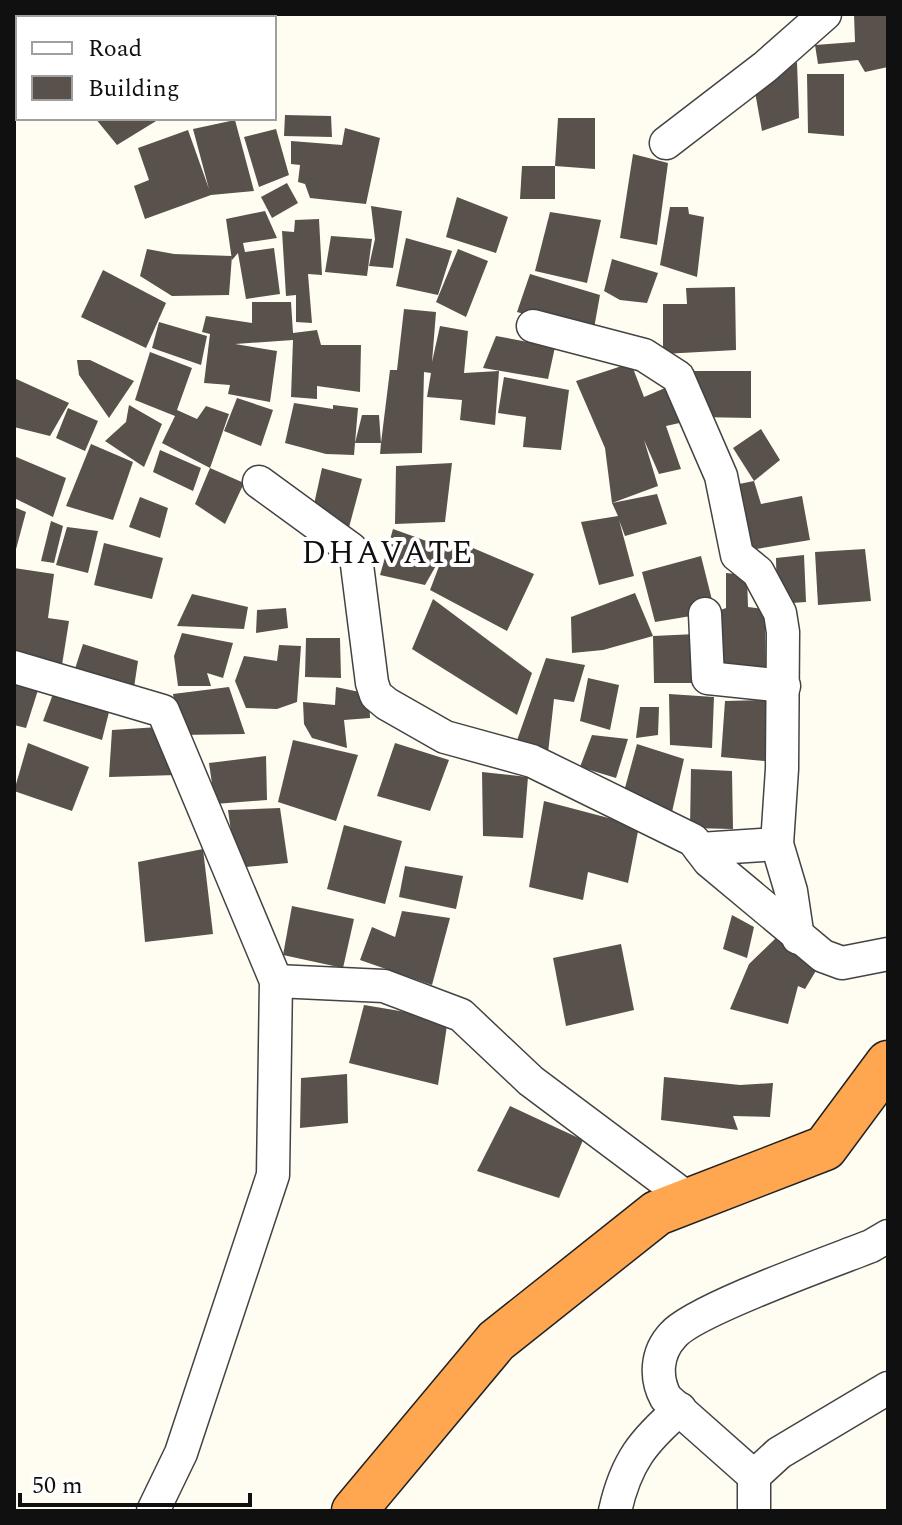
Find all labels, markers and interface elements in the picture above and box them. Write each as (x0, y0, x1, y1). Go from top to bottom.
legend (16, 16, 276, 120)
text: Road (88, 31, 142, 67)
text: Building (88, 71, 180, 107)
district label: DHAVATE (302, 529, 474, 578)
scale bar (20, 1457, 250, 1507)
text: 50 m (32, 1468, 83, 1504)

